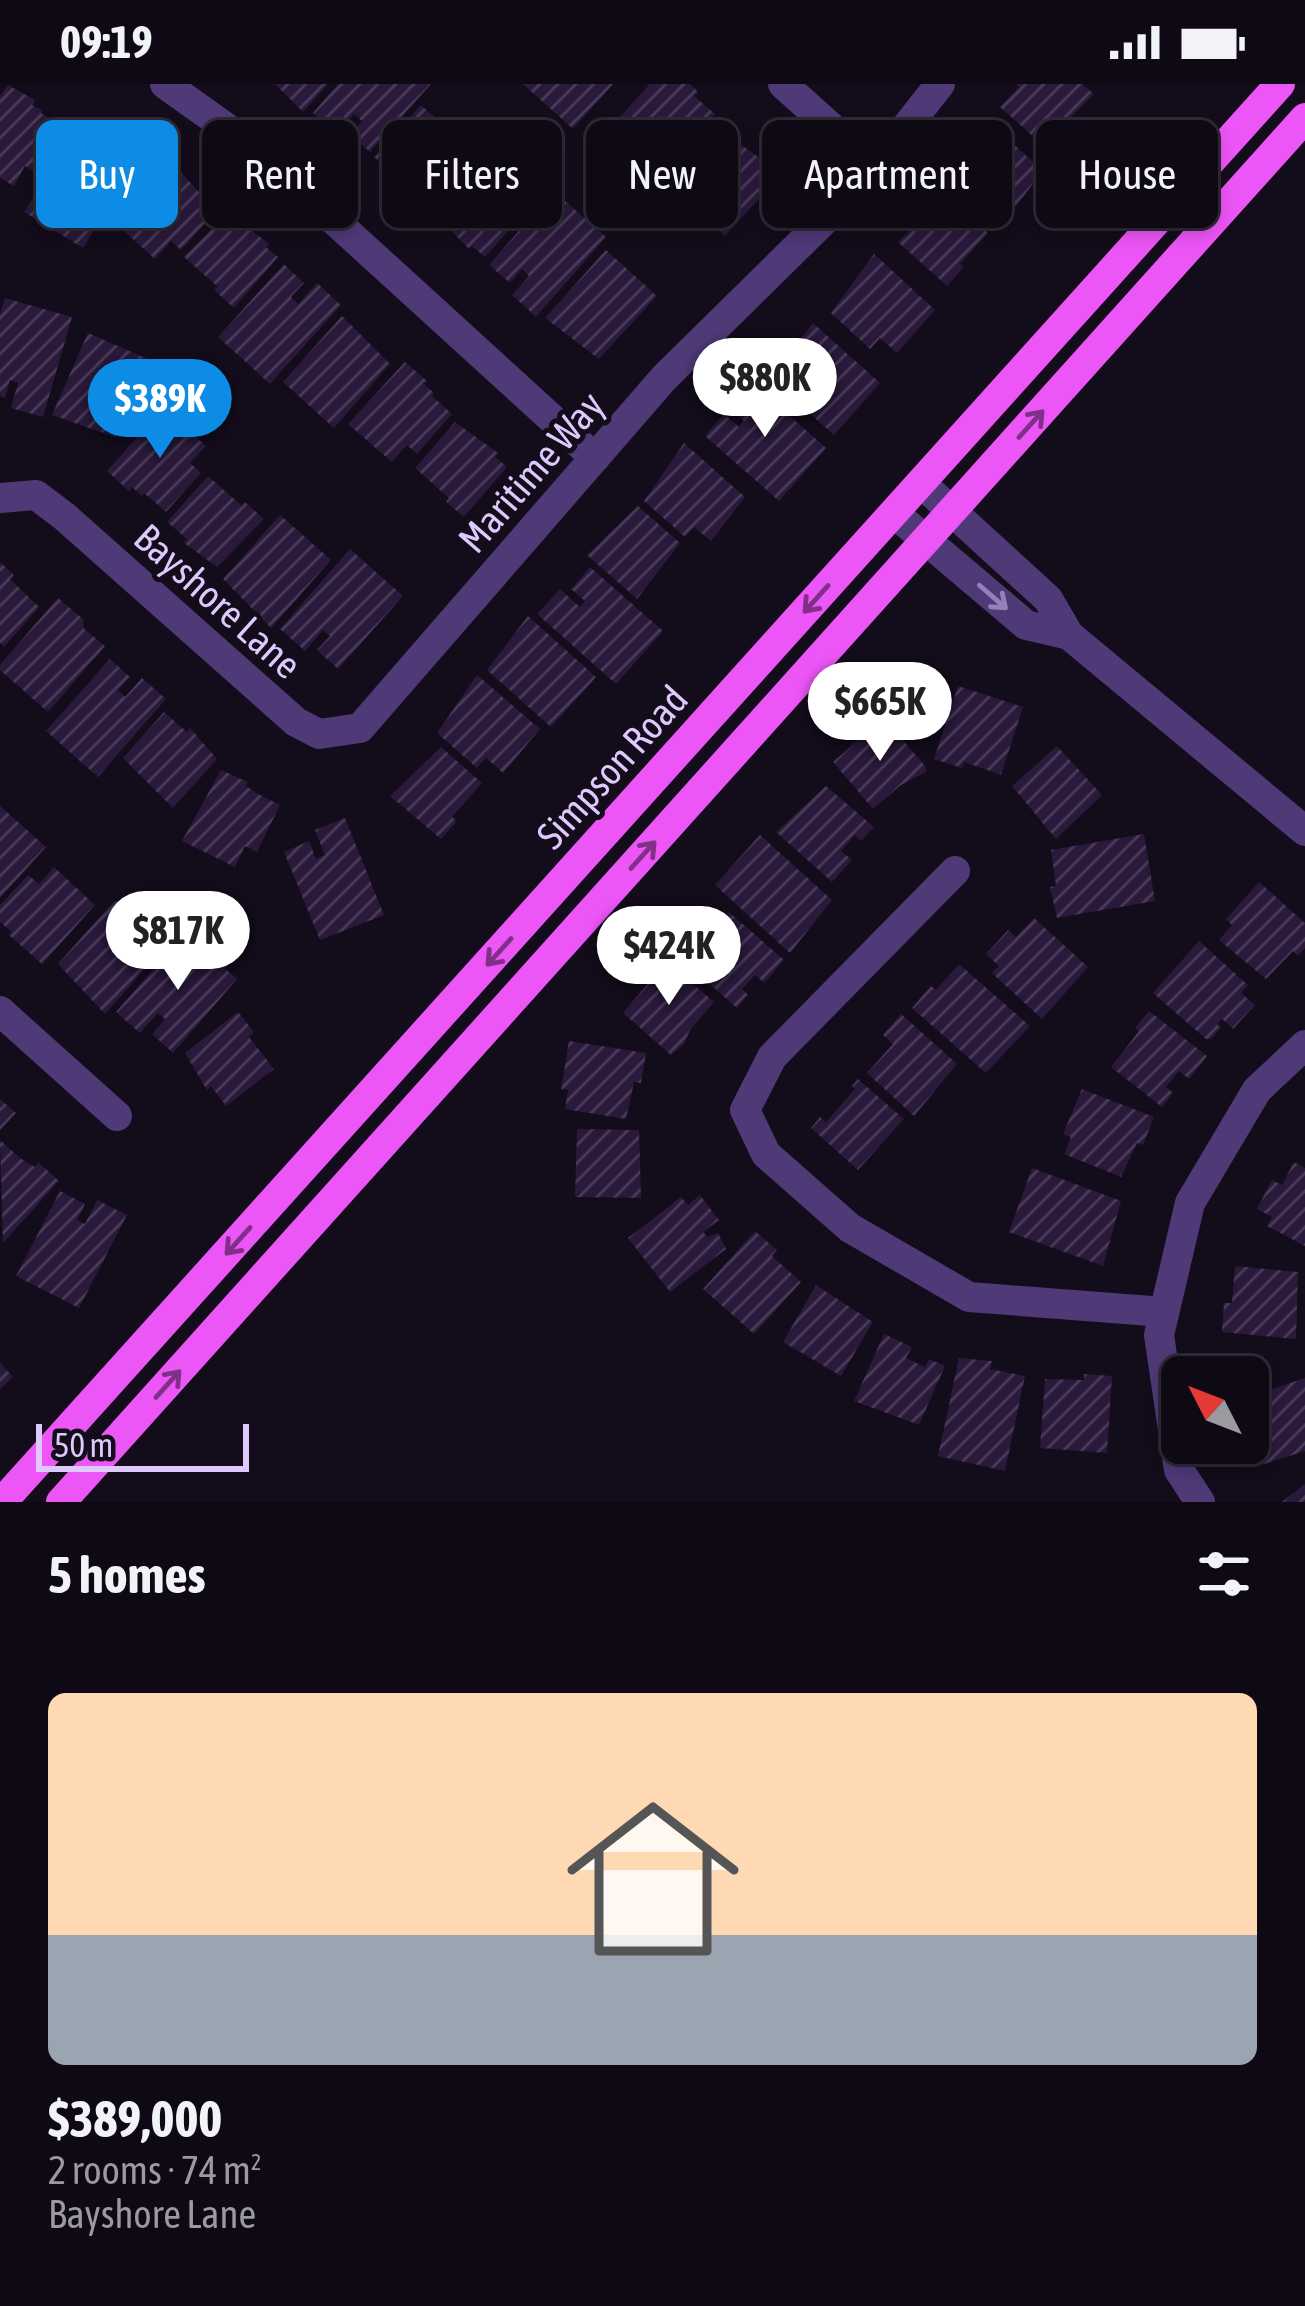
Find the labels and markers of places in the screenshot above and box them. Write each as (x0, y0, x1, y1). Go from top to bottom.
pin: $880K (681, 338, 849, 440)
pin: $389K (76, 359, 244, 461)
pin: $665K (796, 662, 964, 764)
pin: $817K (94, 891, 262, 993)
pin: $424K (585, 906, 753, 1008)

